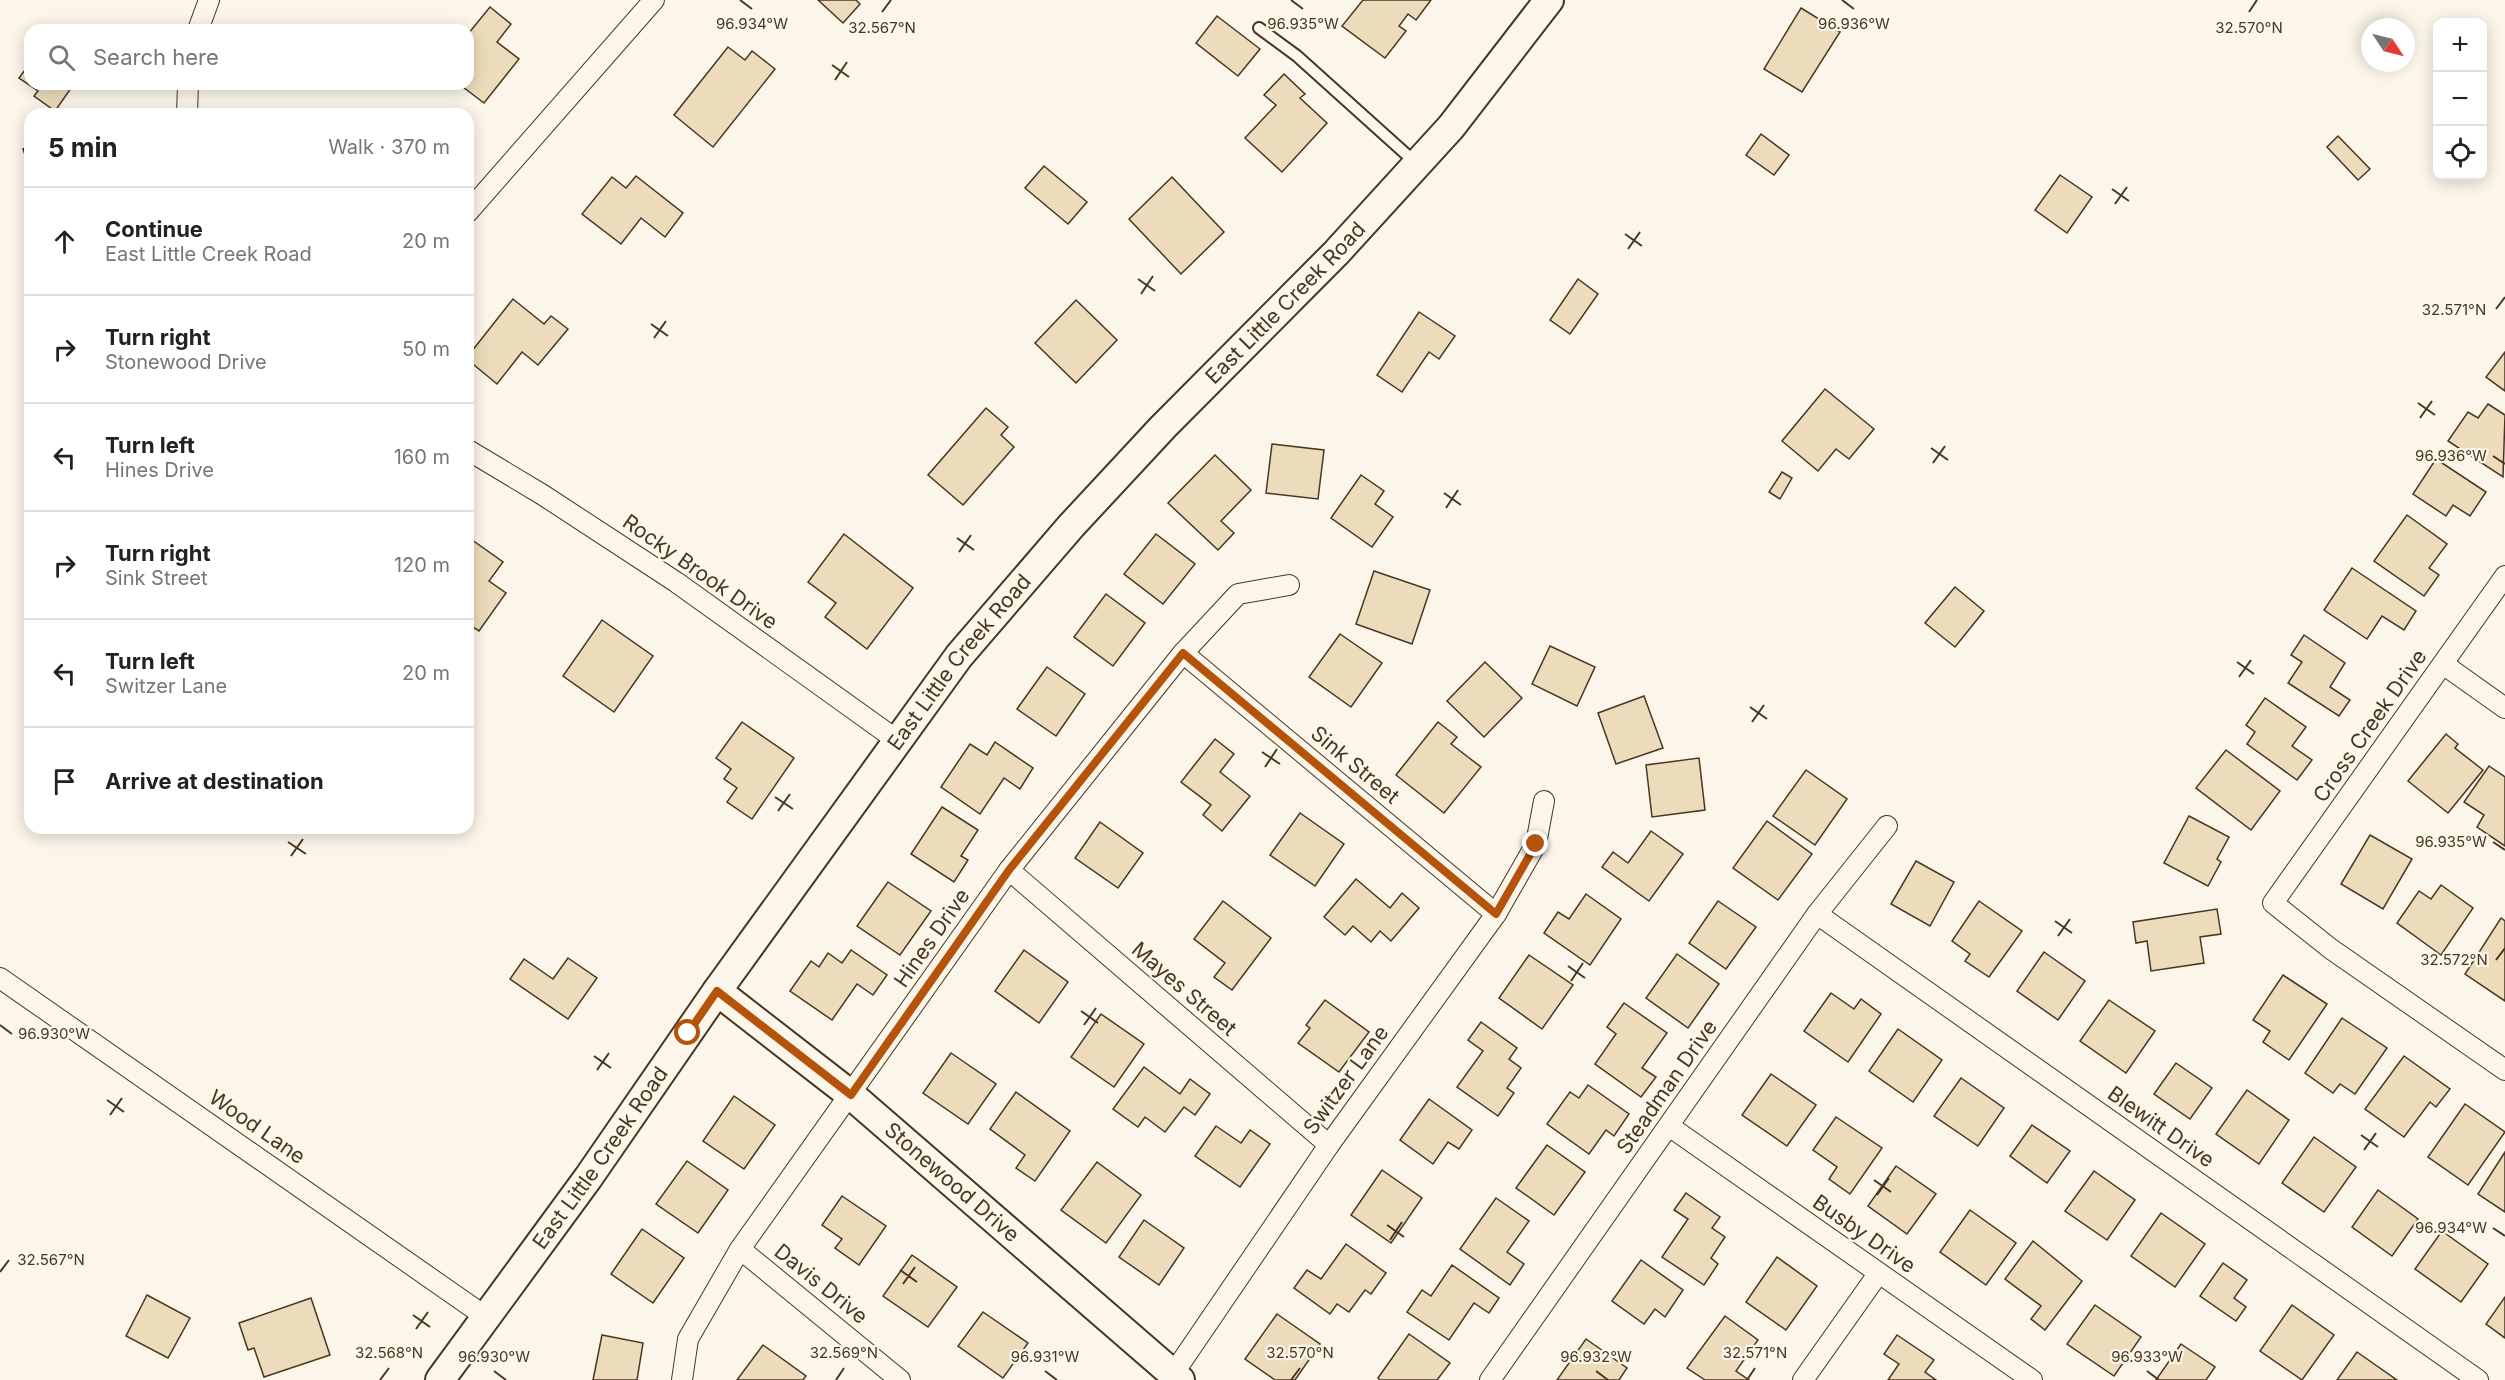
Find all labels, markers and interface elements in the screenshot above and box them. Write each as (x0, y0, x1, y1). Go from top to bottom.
text: 96.934°W (716, 14, 788, 33)
text: 96.935°W (1267, 14, 1339, 33)
text: 96.936°W (1818, 14, 1890, 33)
text: 32.567°N (848, 18, 916, 37)
text: 32.570°N (2215, 18, 2283, 37)
north arrow (2361, 18, 2415, 72)
map controls (2433, 18, 2487, 180)
button: + (2433, 18, 2487, 72)
search box (24, 24, 474, 90)
icon: search (45, 41, 78, 74)
text: Search here (93, 44, 219, 70)
button: − (2433, 72, 2487, 126)
button: locate (2433, 126, 2487, 180)
text: 5 min (48, 132, 118, 163)
text: Walk · 370 m (328, 135, 450, 159)
text: Continue (105, 216, 203, 242)
street label: East Little Creek Road (1200, 216, 1370, 389)
icon: ahead (48, 225, 81, 258)
text: 20 m (402, 229, 450, 253)
text: East Little Creek Road (105, 242, 312, 266)
text: 32.571°N (2422, 300, 2486, 319)
text: Turn right (105, 324, 211, 350)
icon: right (48, 333, 81, 366)
text: 50 m (402, 337, 450, 361)
text: Stonewood Drive (105, 350, 267, 374)
text: Turn left (105, 432, 195, 458)
icon: left (48, 441, 81, 474)
text: 160 m (394, 445, 450, 469)
text: 96.936°W (2415, 446, 2487, 465)
text: Hines Drive (105, 458, 214, 482)
street label: Rocky Brook Drive (618, 509, 782, 634)
text: Turn right (105, 540, 211, 566)
icon: right (48, 549, 81, 582)
text: 120 m (394, 553, 450, 577)
text: Sink Street (105, 566, 208, 590)
street label: East Little Creek Road (882, 569, 1036, 755)
street label: Cross Creek Drive (2308, 645, 2432, 807)
text: Turn left (105, 648, 195, 674)
icon: left (48, 657, 81, 690)
text: 20 m (402, 661, 450, 685)
text: Switzer Lane (105, 674, 227, 698)
street label: Sink Street (1306, 720, 1405, 809)
icon: arrive (48, 765, 81, 798)
text: Arrive at destination (105, 768, 324, 794)
route end (1522, 830, 1548, 856)
text: 96.935°W (2415, 832, 2487, 851)
street label: Hines Drive (889, 884, 975, 992)
street label: Mayes Street (1127, 936, 1242, 1041)
text: 32.572°N (2420, 950, 2488, 969)
street label: Steadman Drive (1611, 1015, 1722, 1159)
route start (674, 1019, 700, 1045)
street label: Switzer Lane (1298, 1020, 1393, 1139)
text: 96.930°W (18, 1024, 90, 1043)
street label: East Little Creek Road (527, 1062, 673, 1254)
street label: Blewitt Drive (2103, 1081, 2219, 1172)
street label: Wood Lane (204, 1084, 310, 1169)
street label: Stonewood Drive (880, 1117, 1025, 1247)
street label: Busby Drive (1808, 1189, 1920, 1278)
text: 96.934°W (2415, 1218, 2487, 1237)
street label: Davis Drive (770, 1238, 873, 1329)
text: 32.567°N (17, 1250, 85, 1269)
text: 32.568°N (355, 1343, 423, 1362)
text: 32.569°N (810, 1343, 878, 1362)
text: 32.570°N (1266, 1343, 1334, 1362)
text: 32.571°N (1723, 1343, 1787, 1362)
text: 96.930°W (458, 1347, 530, 1366)
text: 96.931°W (1011, 1347, 1080, 1366)
text: 96.932°W (1560, 1347, 1632, 1366)
text: 96.933°W (2111, 1347, 2183, 1366)

